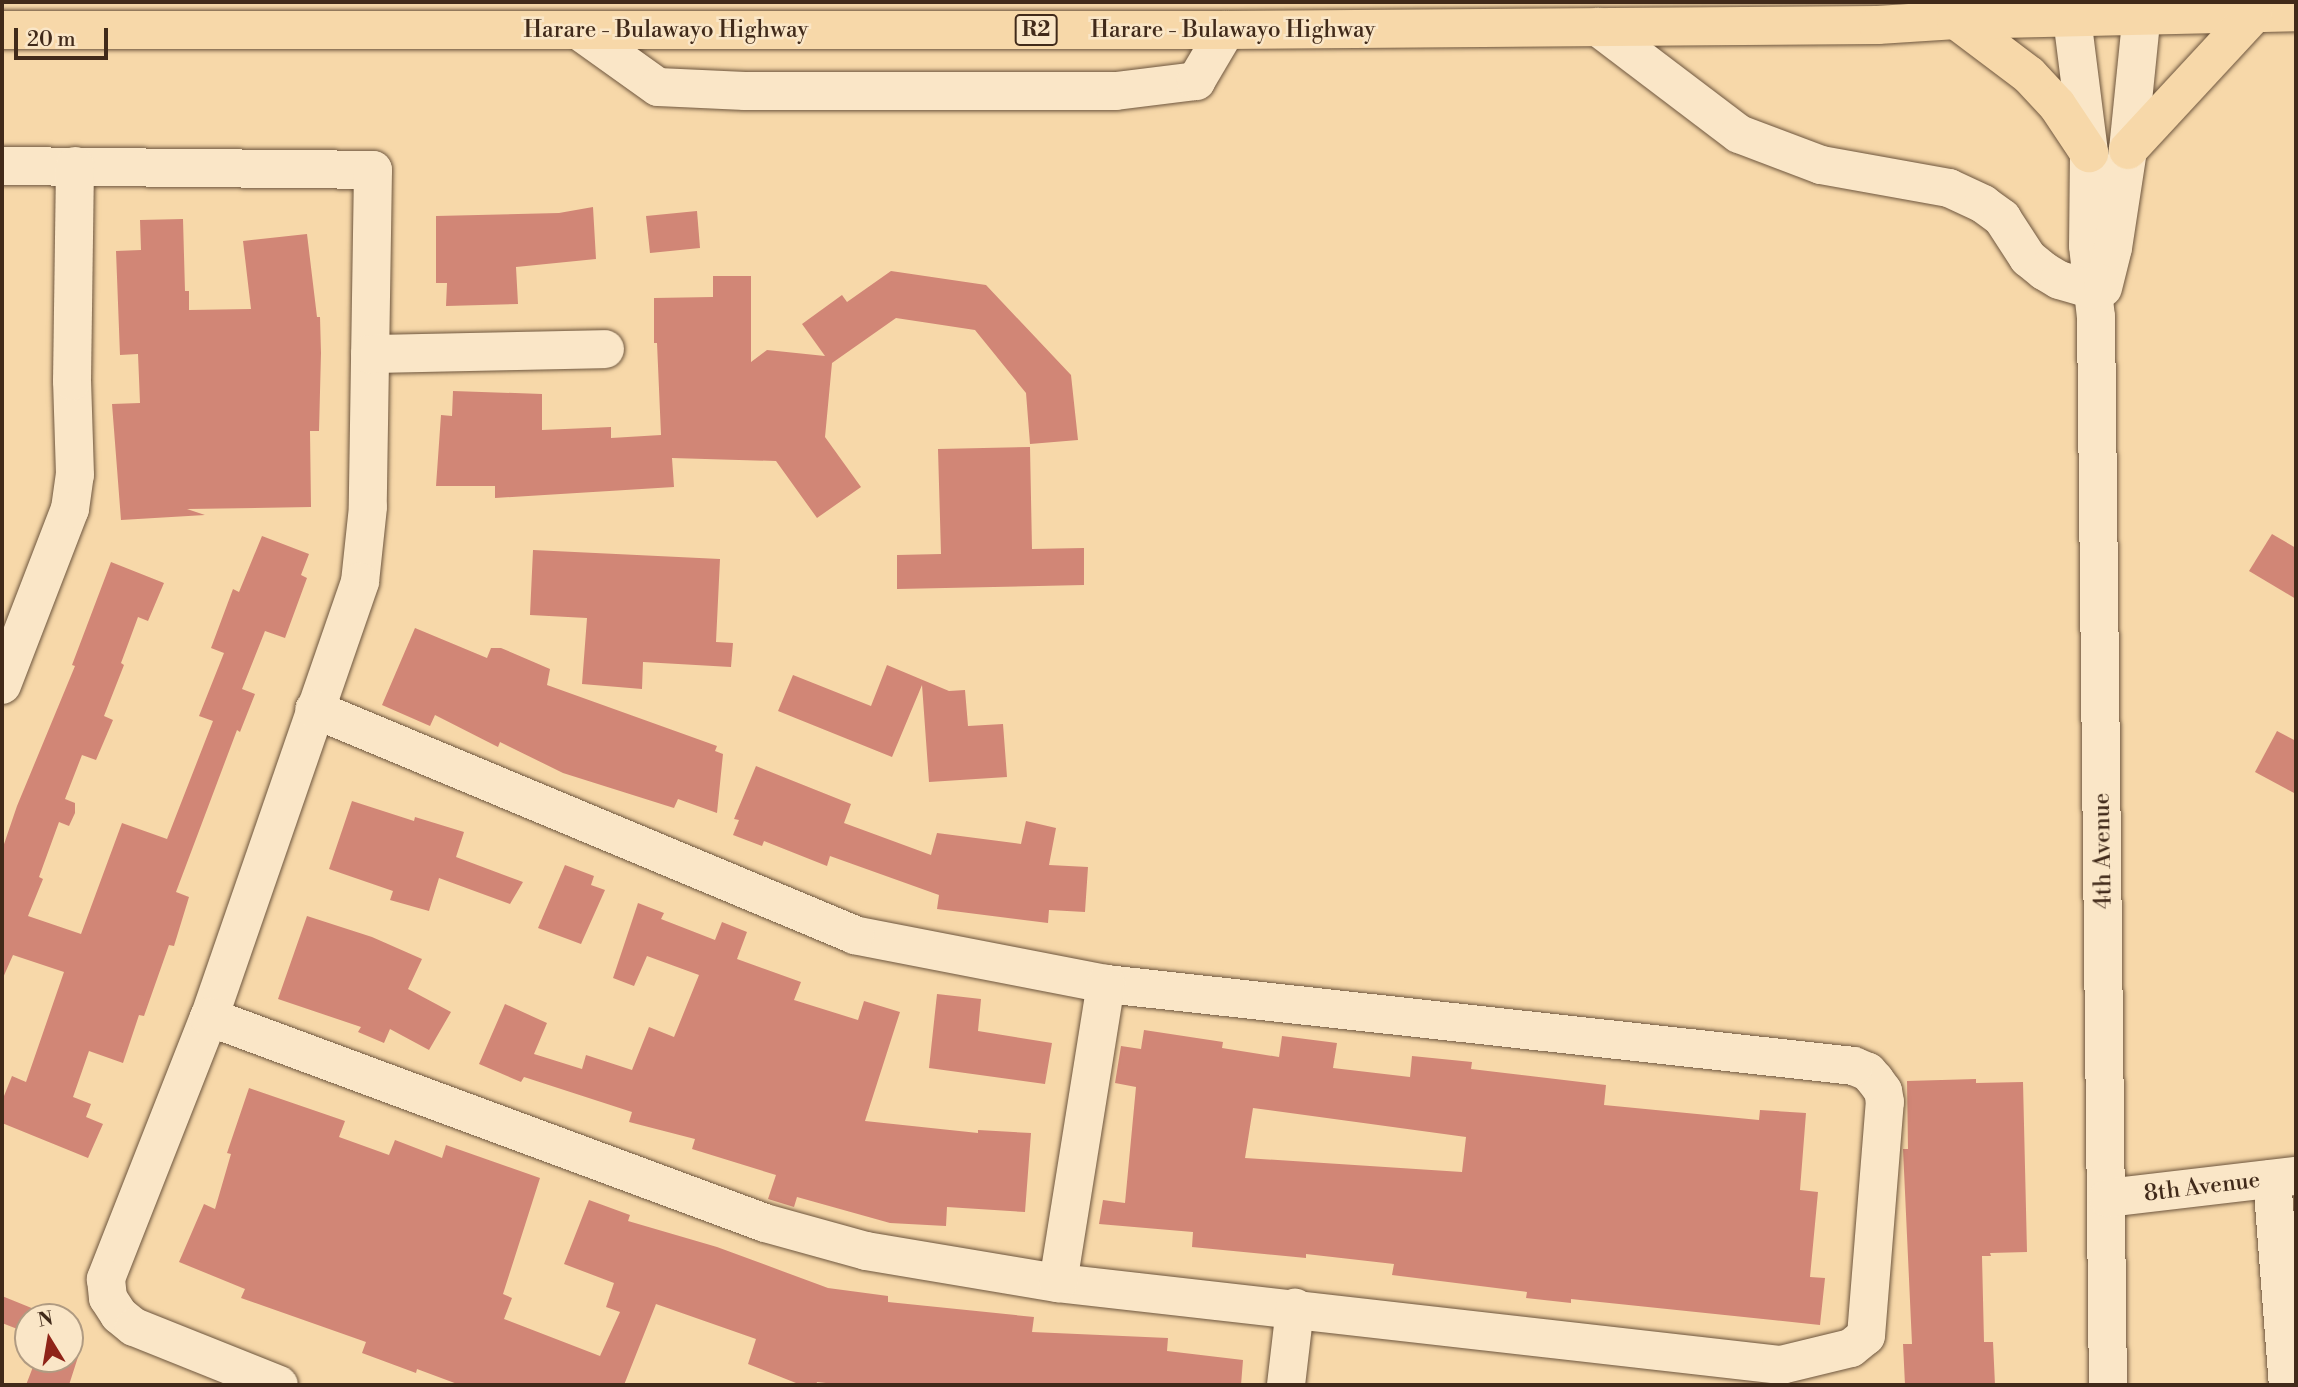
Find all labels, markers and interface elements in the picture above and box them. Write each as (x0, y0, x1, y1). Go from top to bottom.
road number: R2 (1013, 12, 1059, 48)
scale bar (18, 14, 112, 58)
street label: Harare - Bulawayo Highway (523, 16, 809, 44)
street label: Harare - Bulawayo Highway (1090, 16, 1376, 44)
text: 20 m (27, 27, 76, 53)
street label: 4th Avenue (2088, 793, 2118, 909)
street label: 8th Avenue (2142, 1166, 2262, 1208)
north arrow (14, 1303, 84, 1373)
text: N (36, 1306, 55, 1333)

